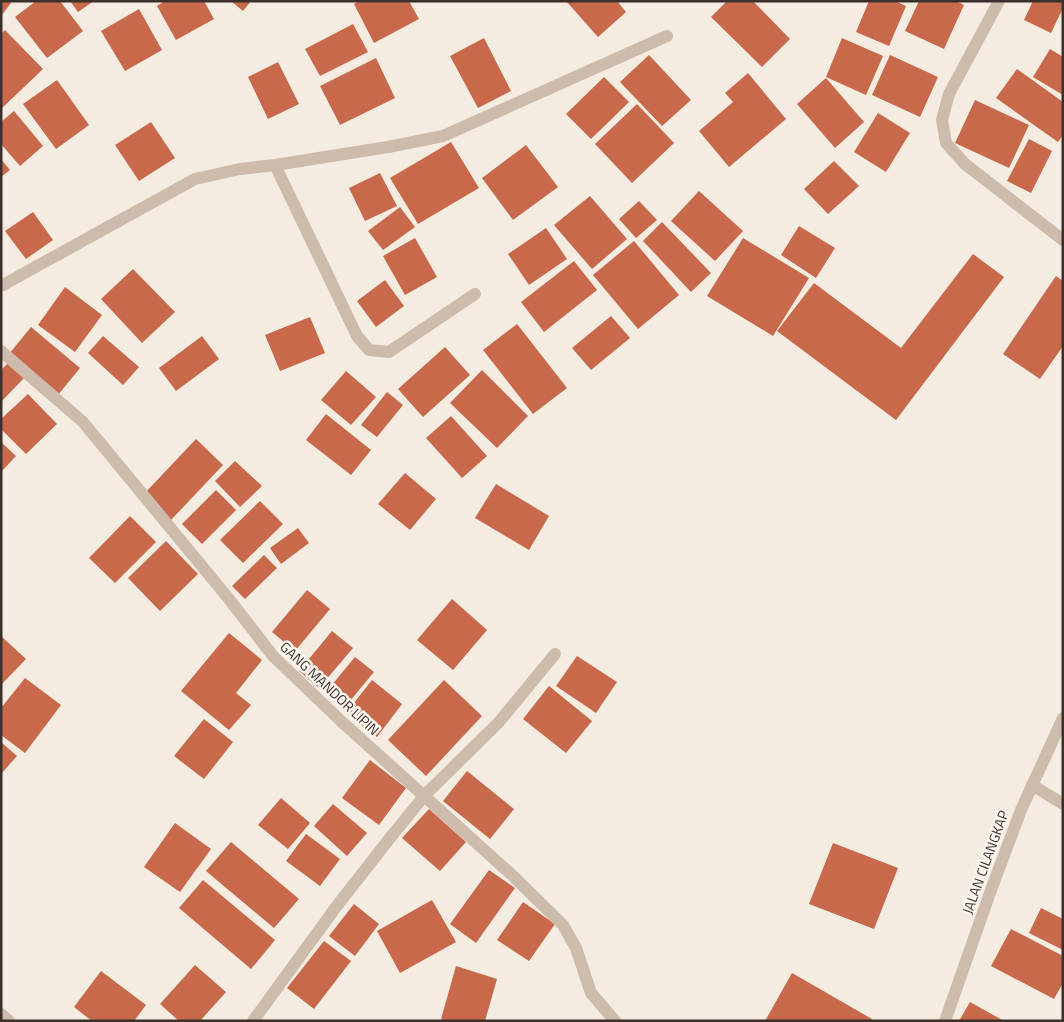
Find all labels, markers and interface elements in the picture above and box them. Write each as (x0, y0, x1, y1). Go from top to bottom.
street label: GANG MANDOR LIPIN (276, 636, 384, 740)
street label: JALAN CILANGKAP (957, 807, 1013, 917)

